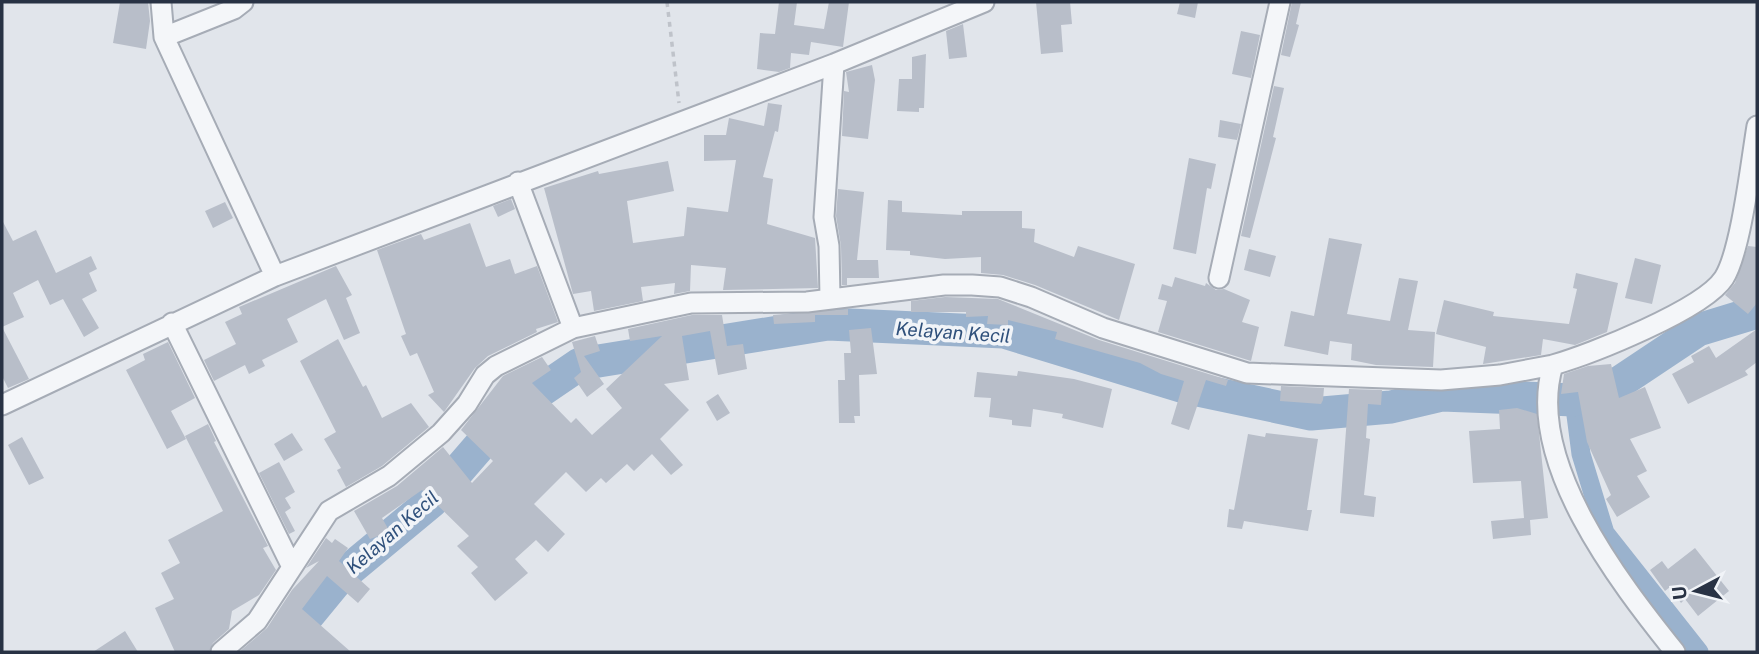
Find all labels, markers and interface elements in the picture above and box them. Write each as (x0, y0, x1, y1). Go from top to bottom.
water label: Kelayan Kecil (895, 317, 1011, 347)
water label: Kelayan Kecil (341, 486, 443, 578)
north arrow (1661, 556, 1731, 626)
text: U (1667, 585, 1691, 601)

